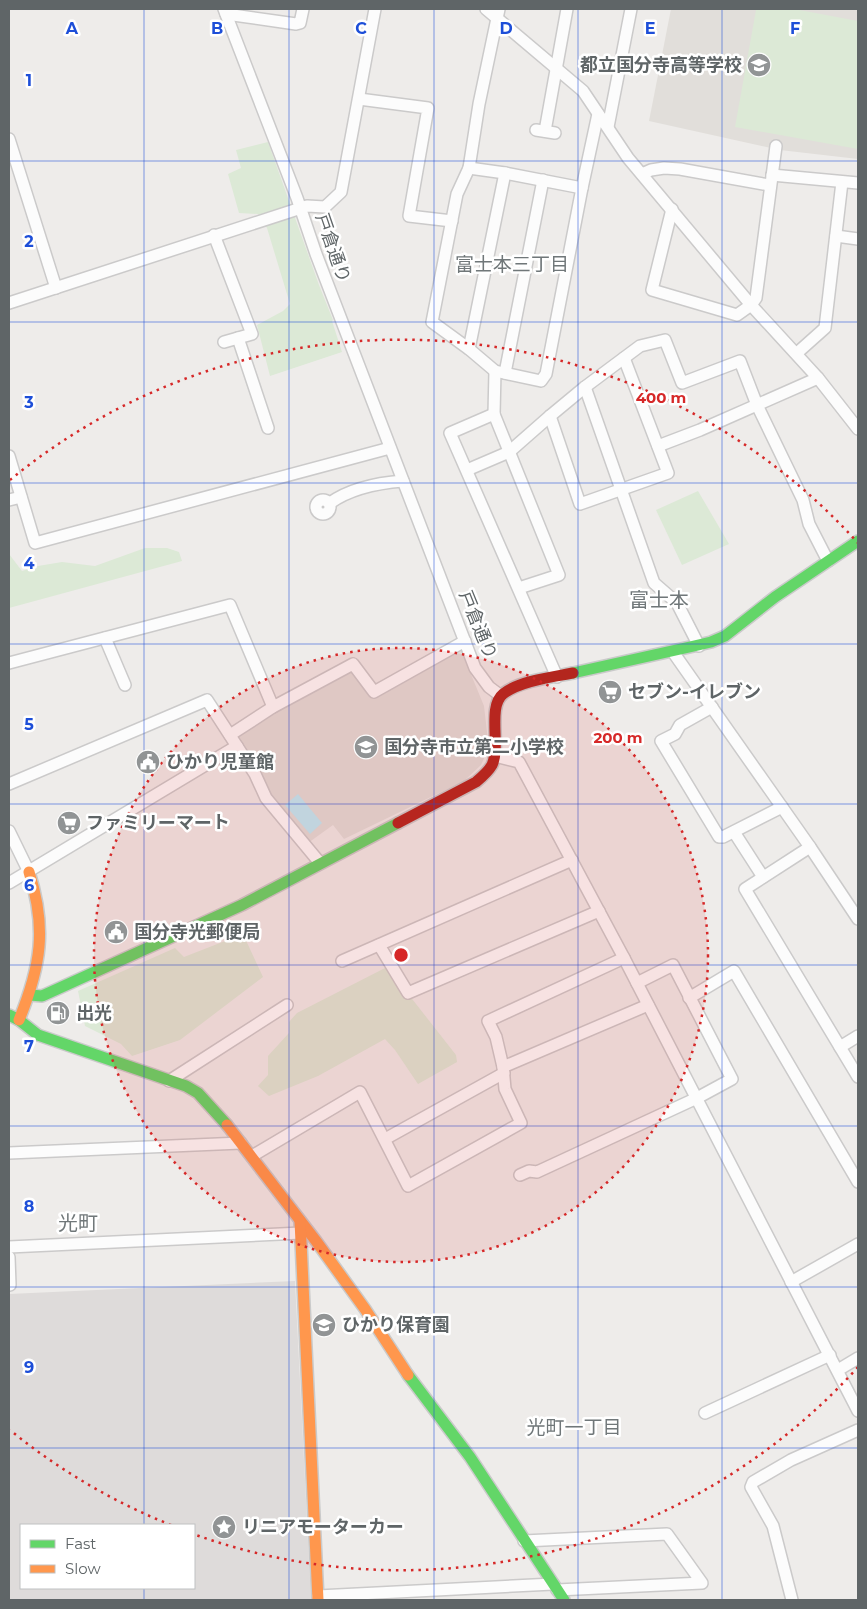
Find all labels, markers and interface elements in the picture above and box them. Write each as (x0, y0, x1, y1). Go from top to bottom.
text: A (65, 19, 79, 38)
text: B (211, 19, 223, 38)
text: C (355, 19, 367, 38)
text: D (499, 19, 513, 38)
text: E (645, 19, 655, 38)
text: F (790, 19, 800, 38)
school or university icon: 都立国分寺高等学校 (746, 52, 772, 78)
place label: 都立国分寺高等学校 (580, 54, 742, 76)
text: 1 (26, 71, 32, 90)
street label: 戸倉通り (311, 210, 355, 286)
text: 2 (24, 232, 34, 251)
district label: 富士本三丁目 (455, 253, 569, 276)
text: 400 m (636, 388, 686, 407)
text: 3 (23, 393, 34, 412)
text: 4 (23, 554, 35, 573)
street label: 戸倉通り (454, 588, 502, 662)
district label: 富士本 (629, 588, 689, 612)
supermarket icon: セブン-イレブン (597, 679, 623, 705)
place label: セブン-イレブン (628, 681, 761, 703)
text: 5 (24, 715, 34, 734)
text: 200 m (593, 728, 643, 747)
school or university icon: 国分寺市立第二小学校 (353, 734, 379, 760)
place label: 国分寺市立第二小学校 (384, 736, 564, 758)
public building icon: ひかり児童館 (135, 749, 161, 775)
place label: ひかり児童館 (166, 751, 274, 773)
supermarket icon: ファミリーマート (56, 810, 82, 836)
place label: ファミリーマート (86, 812, 230, 834)
text: 6 (24, 876, 34, 895)
public building icon: 国分寺光郵便局 (103, 919, 129, 945)
place label: 国分寺光郵便局 (134, 921, 260, 943)
centre of rings (392, 946, 410, 964)
fuel station icon: 出光 (45, 1000, 71, 1026)
place label: 出光 (76, 1002, 112, 1024)
text: 7 (24, 1037, 34, 1056)
text: 8 (24, 1197, 34, 1216)
district label: 光町 (58, 1211, 98, 1235)
school or university icon: ひかり保育園 (311, 1312, 337, 1338)
place label: ひかり保育園 (342, 1314, 450, 1336)
text: 9 (24, 1358, 34, 1377)
district label: 光町一丁目 (526, 1416, 622, 1439)
place icon: リニアモーターカー (211, 1514, 237, 1540)
place label: リニアモーターカー (242, 1516, 404, 1538)
legend (20, 1524, 195, 1589)
text: Fast (65, 1534, 96, 1553)
text: Slow (65, 1559, 101, 1578)

